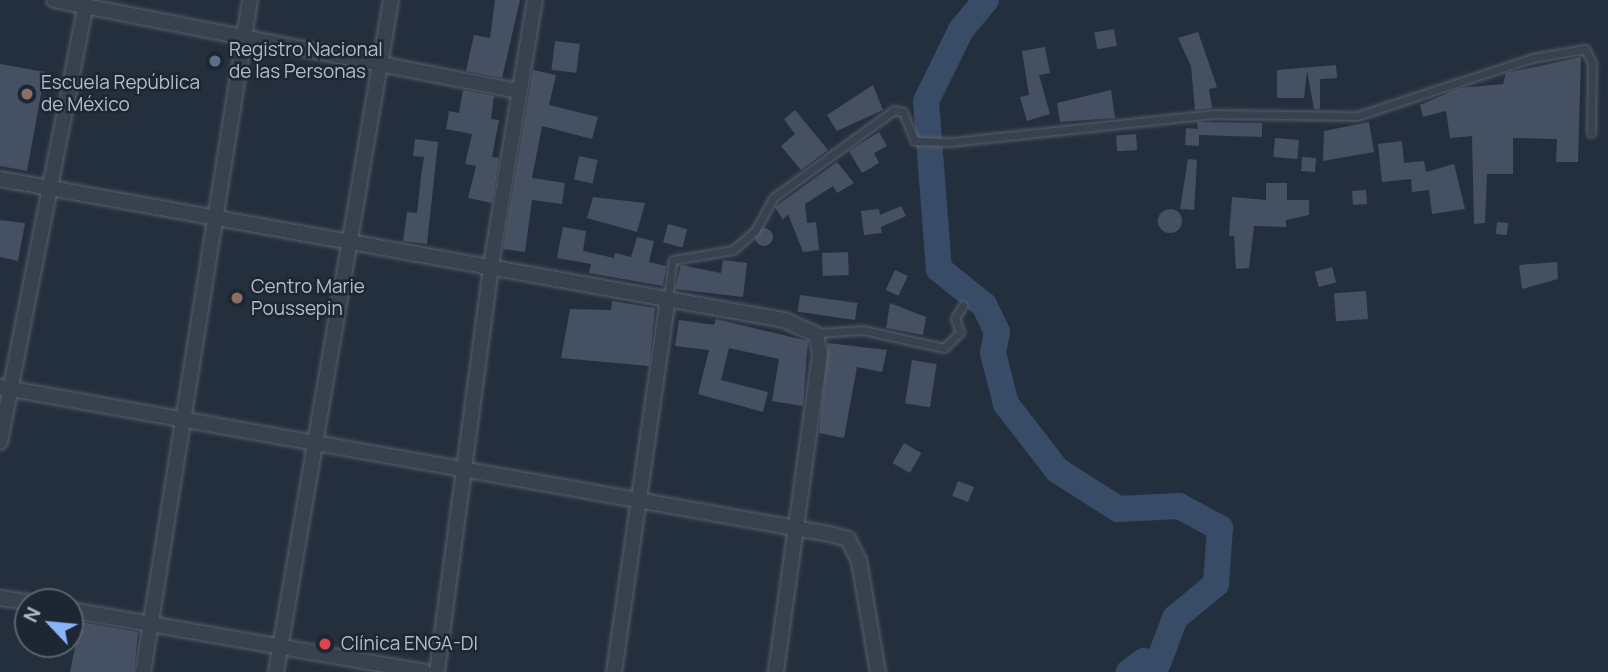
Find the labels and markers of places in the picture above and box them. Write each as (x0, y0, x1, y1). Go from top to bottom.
place label: Registro Nacional de las Personas (229, 39, 383, 83)
marker: Registro Nacional de las Personas (207, 53, 223, 69)
place label: Escuela República de México (41, 72, 200, 116)
marker: Escuela República de México (19, 86, 35, 102)
place label: Centro Marie Poussepin (251, 276, 365, 320)
marker: Centro Marie Poussepin (229, 290, 245, 306)
place label: Clínica ENGA-DI (341, 633, 478, 655)
marker: Clínica ENGA-DI (315, 634, 335, 654)

